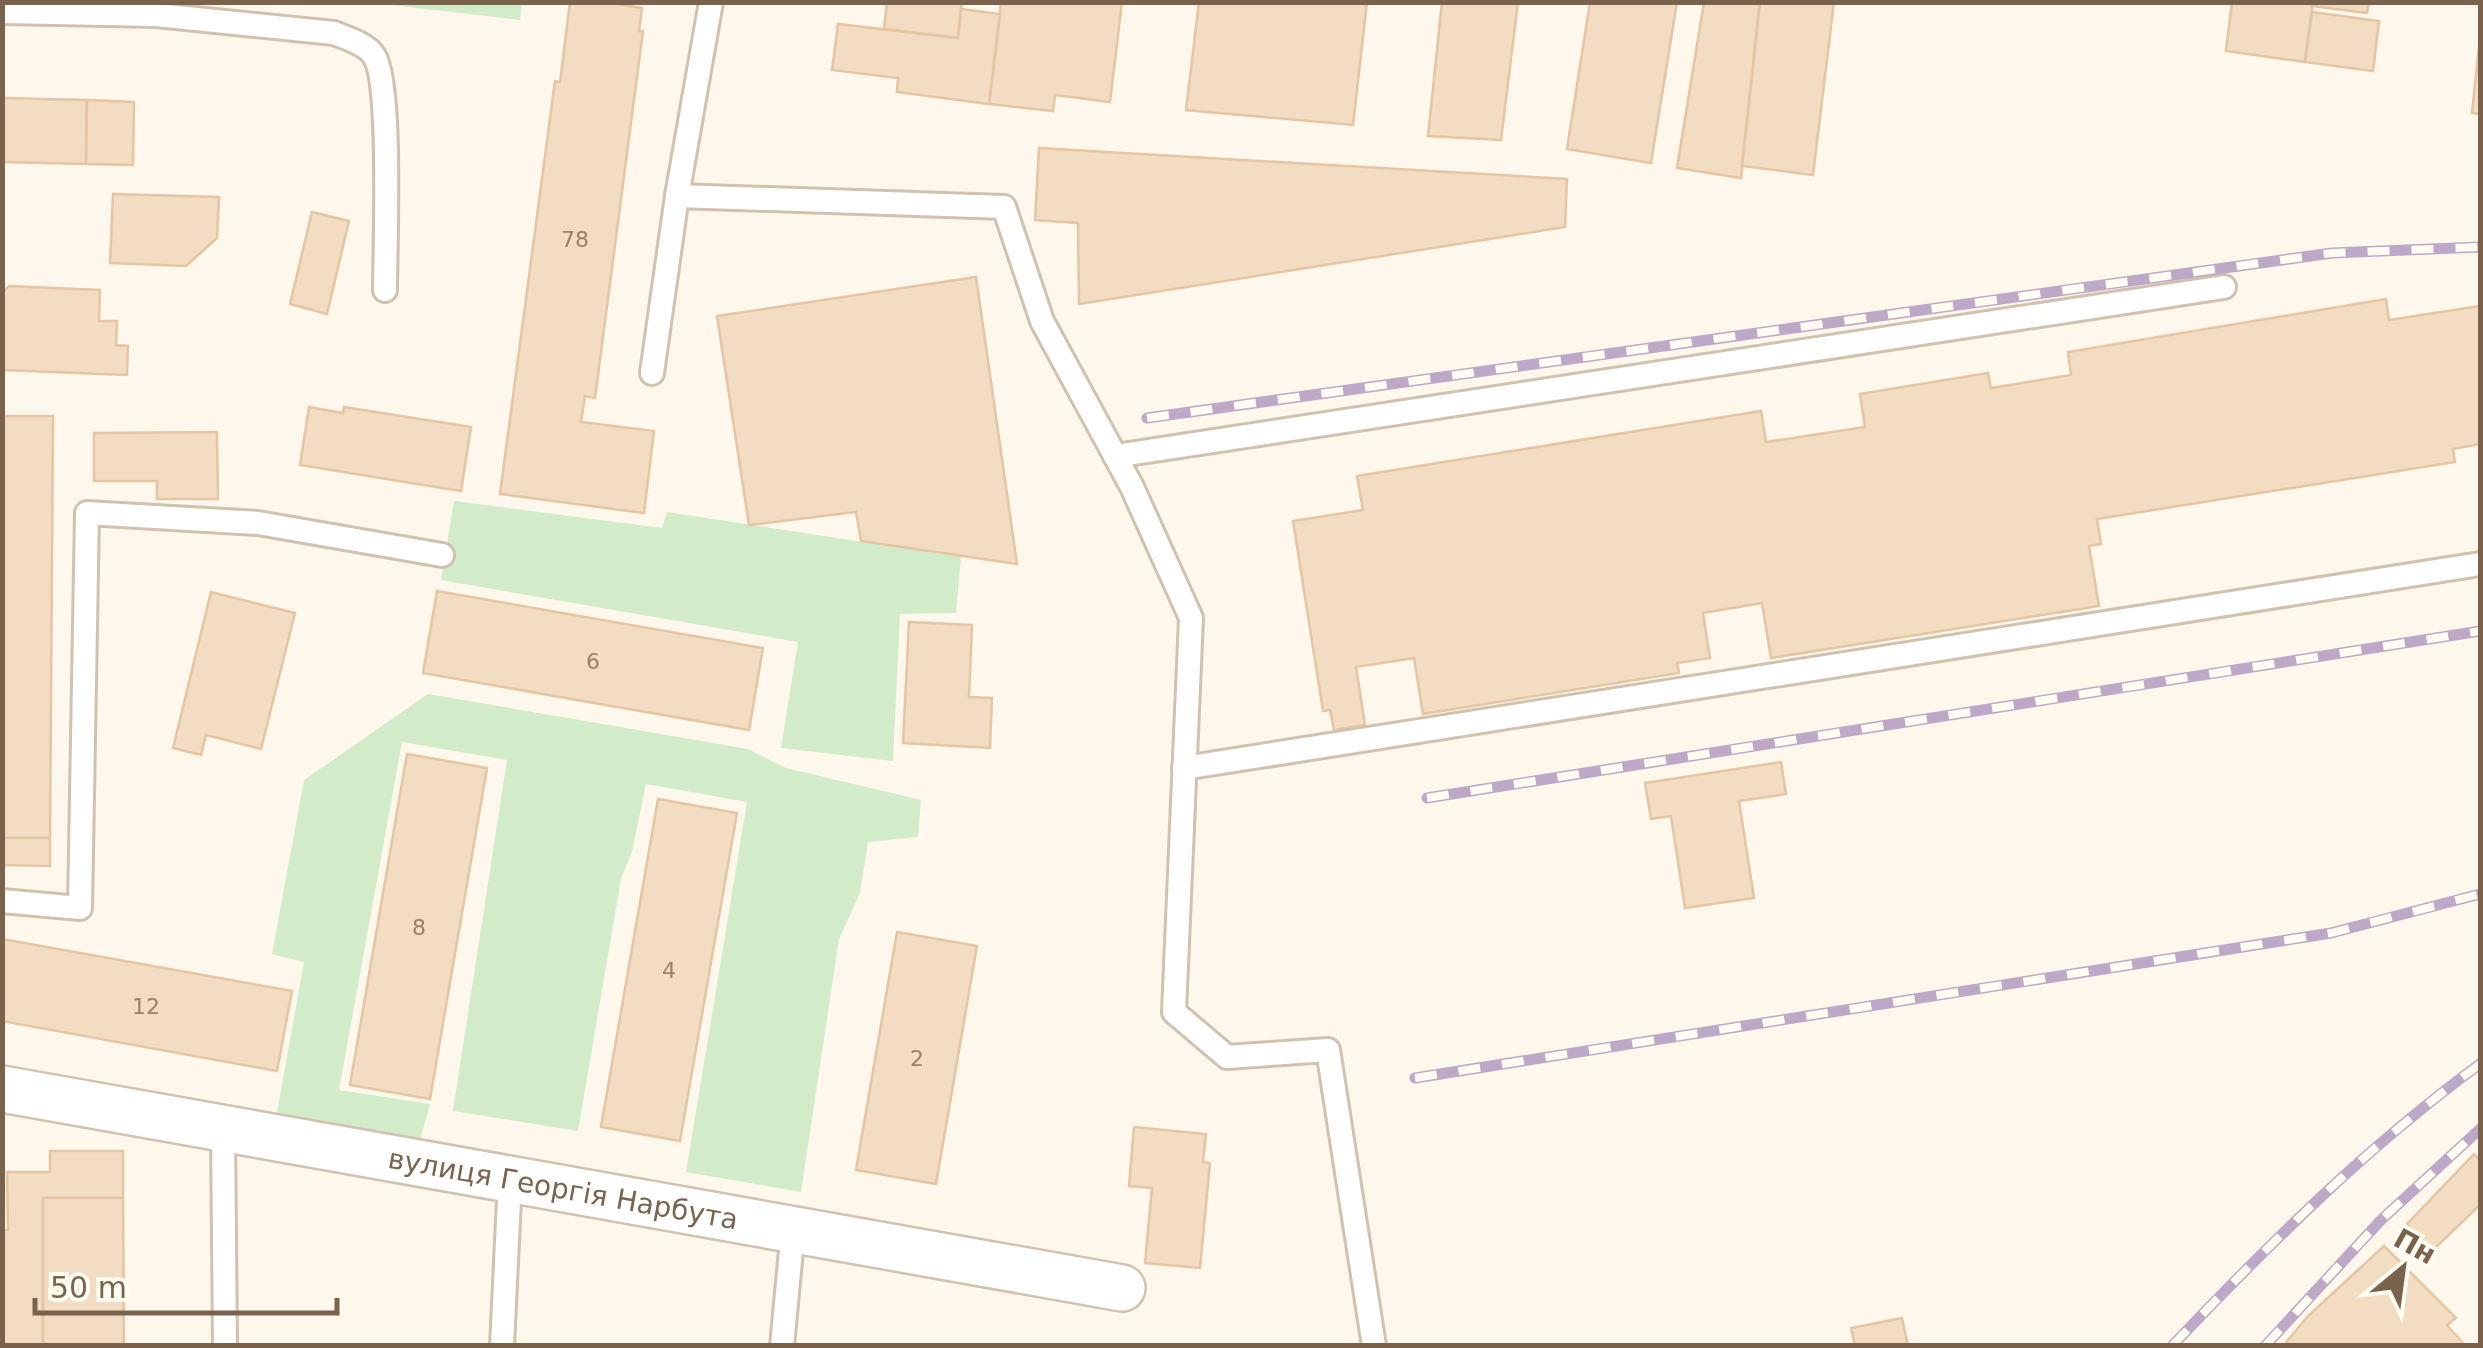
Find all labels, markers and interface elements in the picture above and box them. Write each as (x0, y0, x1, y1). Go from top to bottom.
house number: 78 (561, 227, 589, 252)
house number: 6 (586, 649, 600, 674)
house number: 8 (412, 915, 426, 940)
house number: 4 (662, 958, 676, 983)
house number: 12 (132, 994, 160, 1019)
house number: 2 (910, 1046, 924, 1071)
street label: вулиця Георгія Нарбута (386, 1142, 741, 1236)
north arrow (2353, 1218, 2453, 1318)
text: Пн (2388, 1222, 2442, 1271)
scale bar (35, 1253, 338, 1315)
text: 50 m (50, 1270, 127, 1305)

